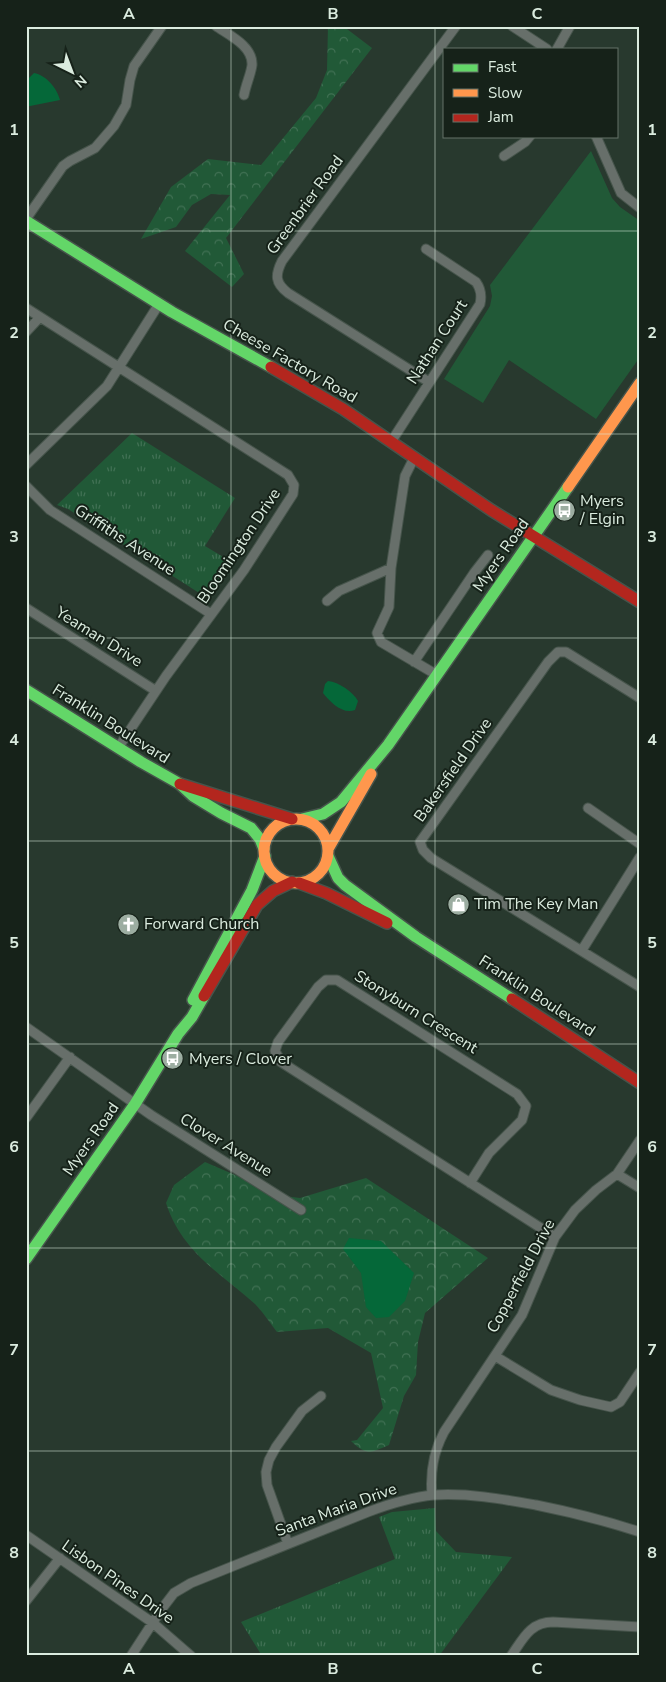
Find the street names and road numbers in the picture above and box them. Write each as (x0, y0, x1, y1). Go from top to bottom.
street label: Greenbrier Road (262, 151, 348, 259)
street label: Nathan Court (401, 295, 473, 388)
street label: Cheese Factory Road (219, 314, 361, 408)
street label: Bloomington Drive (192, 484, 286, 608)
street label: Griffiths Avenue (70, 499, 180, 581)
street label: Myers Road (468, 514, 534, 596)
street label: Yeaman Drive (51, 601, 147, 672)
street label: Franklin Boulevard (48, 679, 174, 769)
street label: Bakersfield Drive (409, 714, 497, 826)
street label: Franklin Boulevard (475, 950, 599, 1042)
street label: Stonyburn Crescent (350, 965, 482, 1059)
street label: Myers Road (58, 1098, 124, 1180)
street label: Clover Avenue (176, 1108, 276, 1182)
street label: Copperfield Drive (482, 1215, 560, 1337)
street label: Santa Maria Drive (272, 1478, 400, 1542)
street label: Lisbon Pines Drive (57, 1535, 179, 1629)

